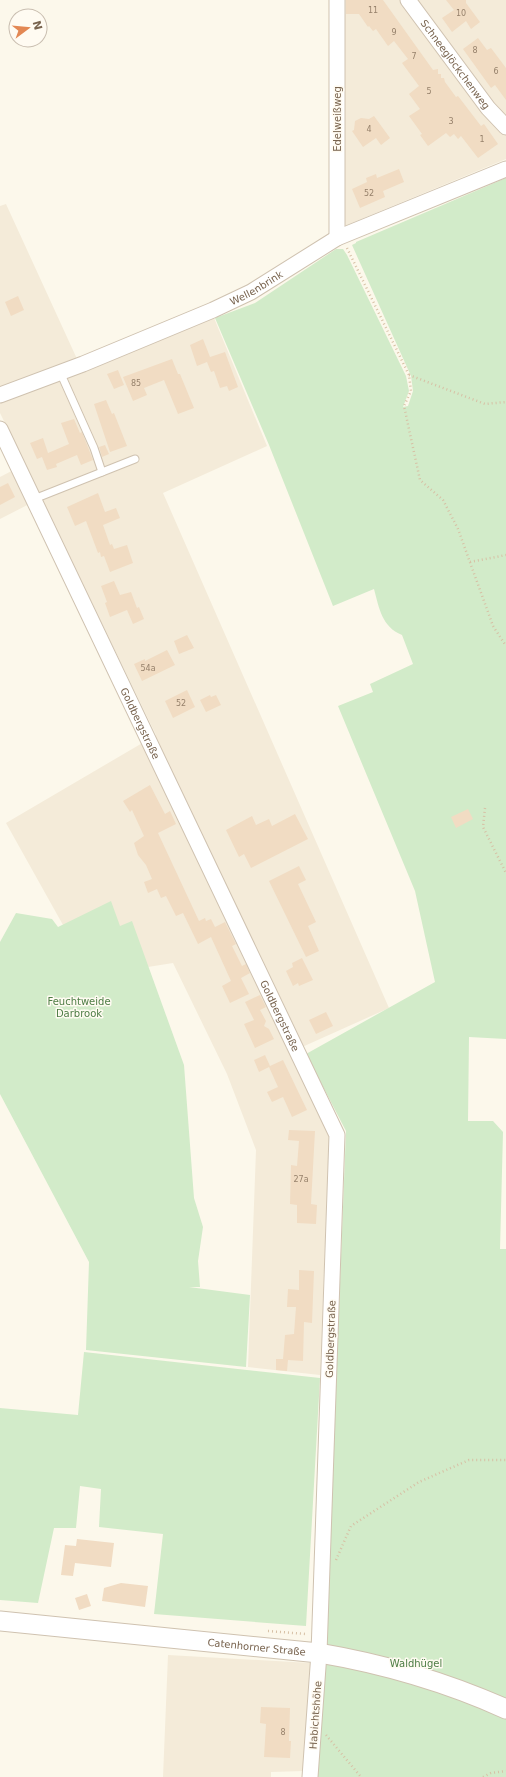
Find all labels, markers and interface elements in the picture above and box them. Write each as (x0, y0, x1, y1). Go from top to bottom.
house number: 11 (368, 6, 378, 15)
north arrow (8, 8, 48, 48)
house number: 10 (456, 9, 466, 18)
street label: Schneeglöckchenweg (419, 18, 492, 111)
text: N (30, 19, 45, 32)
house number: 9 (391, 28, 397, 37)
house number: 8 (472, 46, 478, 55)
house number: 7 (411, 52, 417, 61)
house number: 6 (493, 67, 499, 76)
street label: Edelweißweg (332, 86, 343, 152)
house number: 5 (426, 87, 432, 96)
house number: 3 (448, 117, 454, 126)
house number: 4 (366, 125, 372, 134)
house number: 1 (479, 135, 485, 144)
house number: 52 (364, 189, 374, 198)
street label: Wellenbrink (228, 268, 285, 307)
house number: 85 (131, 379, 141, 388)
house number: 54a (140, 664, 156, 673)
street label: Goldbergstraße (118, 686, 162, 761)
house number: 52 (176, 699, 186, 708)
street label: Goldbergstraße (258, 978, 301, 1053)
park label: Feuchtweide Darbrook (47, 996, 111, 1019)
house number: 27a (293, 1175, 309, 1184)
street label: Goldbergstraße (324, 1300, 337, 1378)
street label: Catenhorner Straße (207, 1637, 306, 1658)
park label: Waldhügel (390, 1658, 442, 1669)
street label: Habichtshöhe (308, 1680, 323, 1750)
house number: 8 (280, 1728, 286, 1737)

